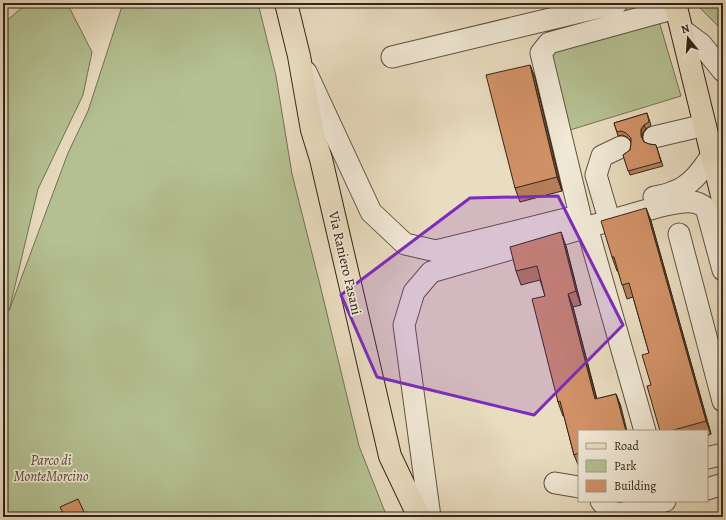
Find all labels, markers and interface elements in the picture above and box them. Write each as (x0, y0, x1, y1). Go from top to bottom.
north arrow (668, 18, 708, 58)
text: N (679, 21, 691, 37)
street label: Via Raniero Fasani (324, 208, 366, 317)
legend (578, 430, 708, 502)
text: Road (614, 438, 640, 454)
park label: Parco di MonteMorcino (13, 451, 89, 486)
text: Park (614, 458, 637, 474)
text: Building (614, 478, 656, 494)

